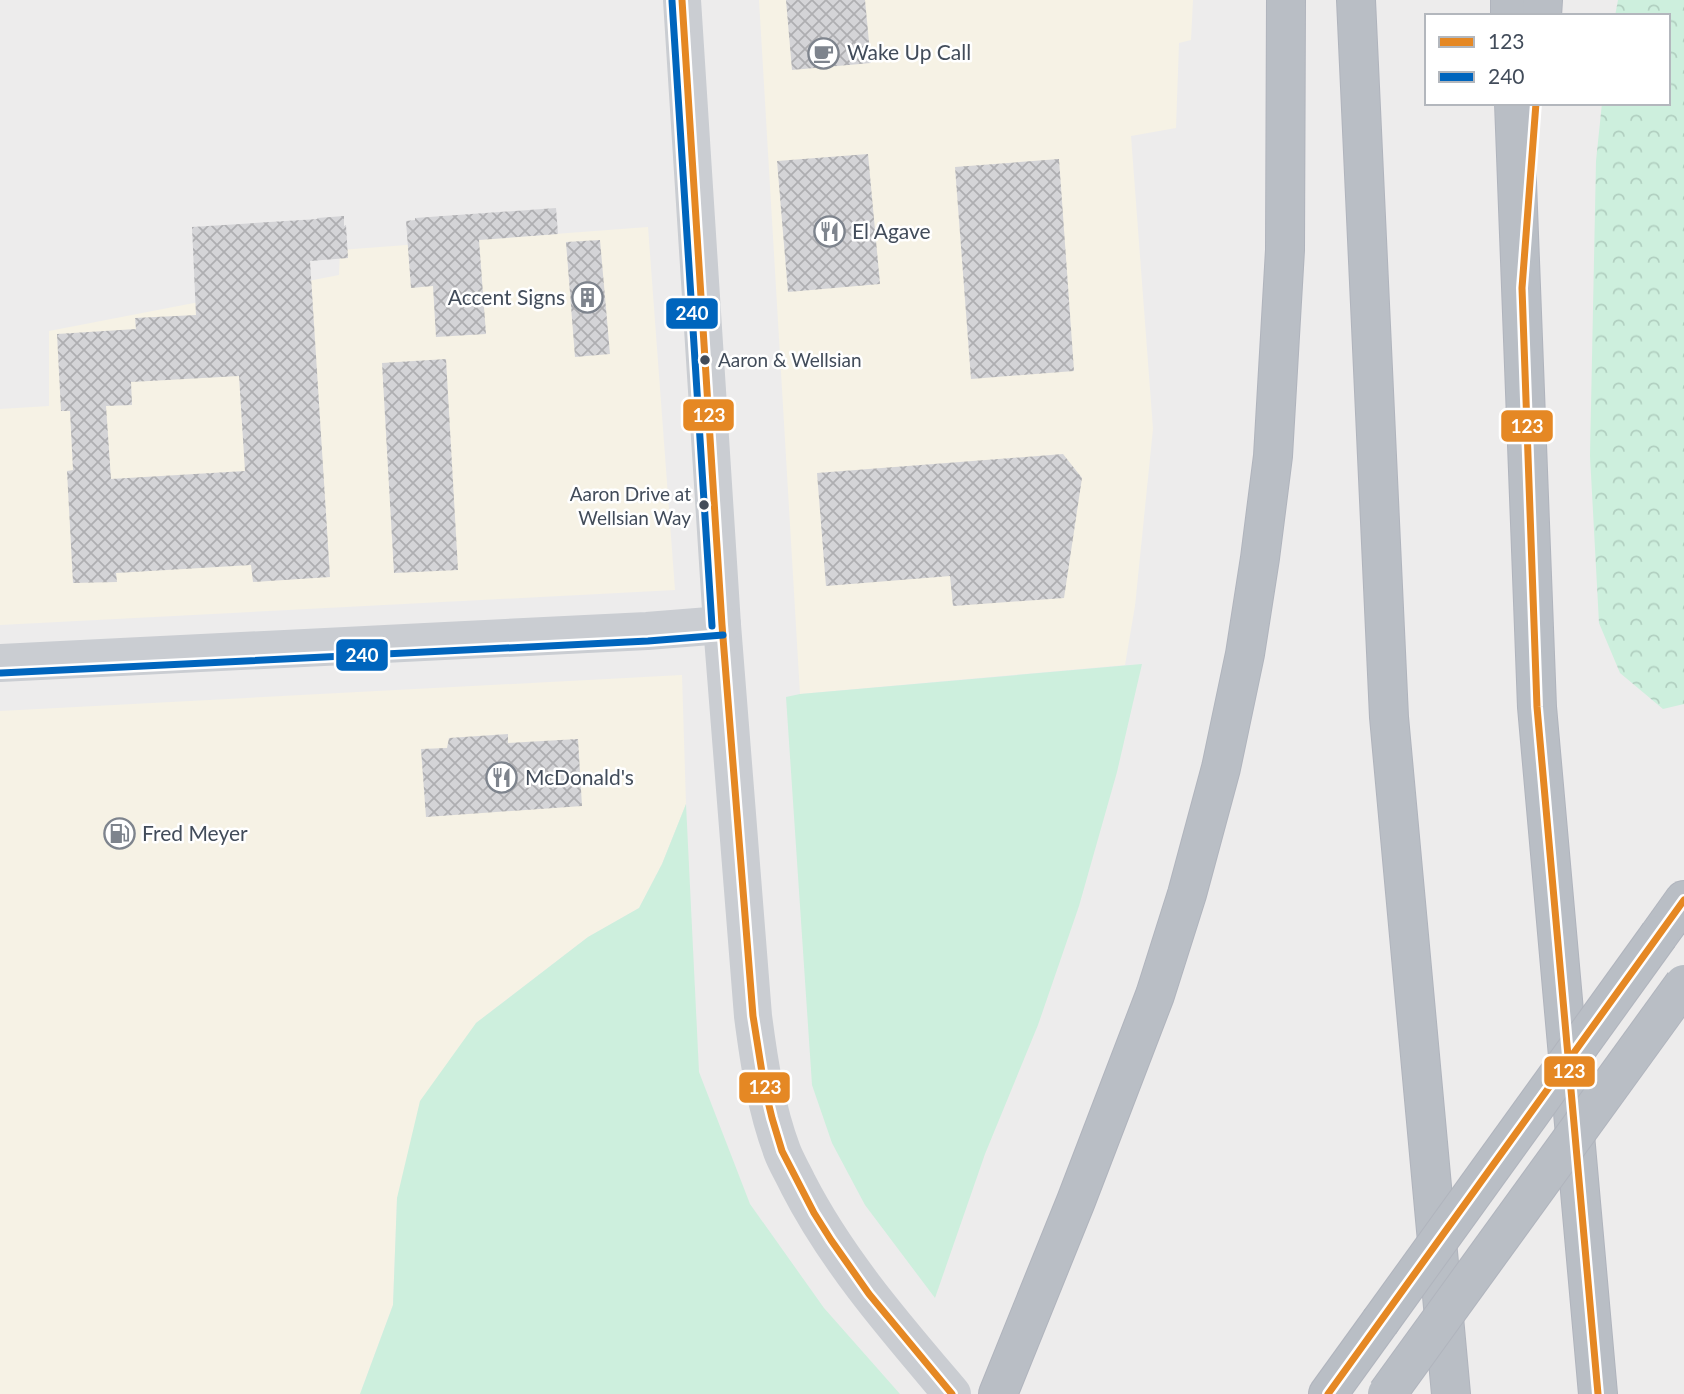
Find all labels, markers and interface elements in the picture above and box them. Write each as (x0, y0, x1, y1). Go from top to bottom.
legend (1425, 14, 1670, 105)
text: 123 (1488, 28, 1525, 53)
cafe icon: Wake Up Call (807, 36, 841, 70)
place label: Wake Up Call (847, 39, 971, 64)
text: 240 (1488, 63, 1525, 88)
restaurant icon: El Agave (812, 215, 846, 249)
place label: El Agave (852, 218, 931, 243)
building icon: Accent Signs (571, 281, 605, 315)
place label: Accent Signs (448, 284, 565, 309)
line badge: 240 (665, 297, 719, 330)
text: 240 (675, 301, 709, 324)
place label: Aaron & Wellsian (718, 348, 862, 371)
marker: Aaron & Wellsian (698, 353, 712, 367)
line badge: 123 (682, 398, 735, 432)
text: 123 (692, 403, 726, 426)
line badge: 123 (1500, 409, 1554, 443)
text: 123 (1510, 414, 1544, 437)
place label: Aaron Drive at Wellsian Way (570, 482, 691, 529)
marker: Aaron Drive at Wellsian Way (697, 498, 711, 512)
line badge: 240 (335, 638, 389, 672)
text: 240 (345, 643, 379, 666)
restaurant icon: McDonald's (485, 761, 519, 795)
place label: McDonald's (525, 764, 634, 789)
fuel station icon: Fred Meyer (102, 817, 136, 851)
place label: Fred Meyer (142, 820, 248, 845)
line badge: 123 (1543, 1055, 1596, 1088)
text: 123 (1552, 1059, 1586, 1082)
line badge: 123 (738, 1071, 791, 1104)
text: 123 (748, 1075, 782, 1098)

